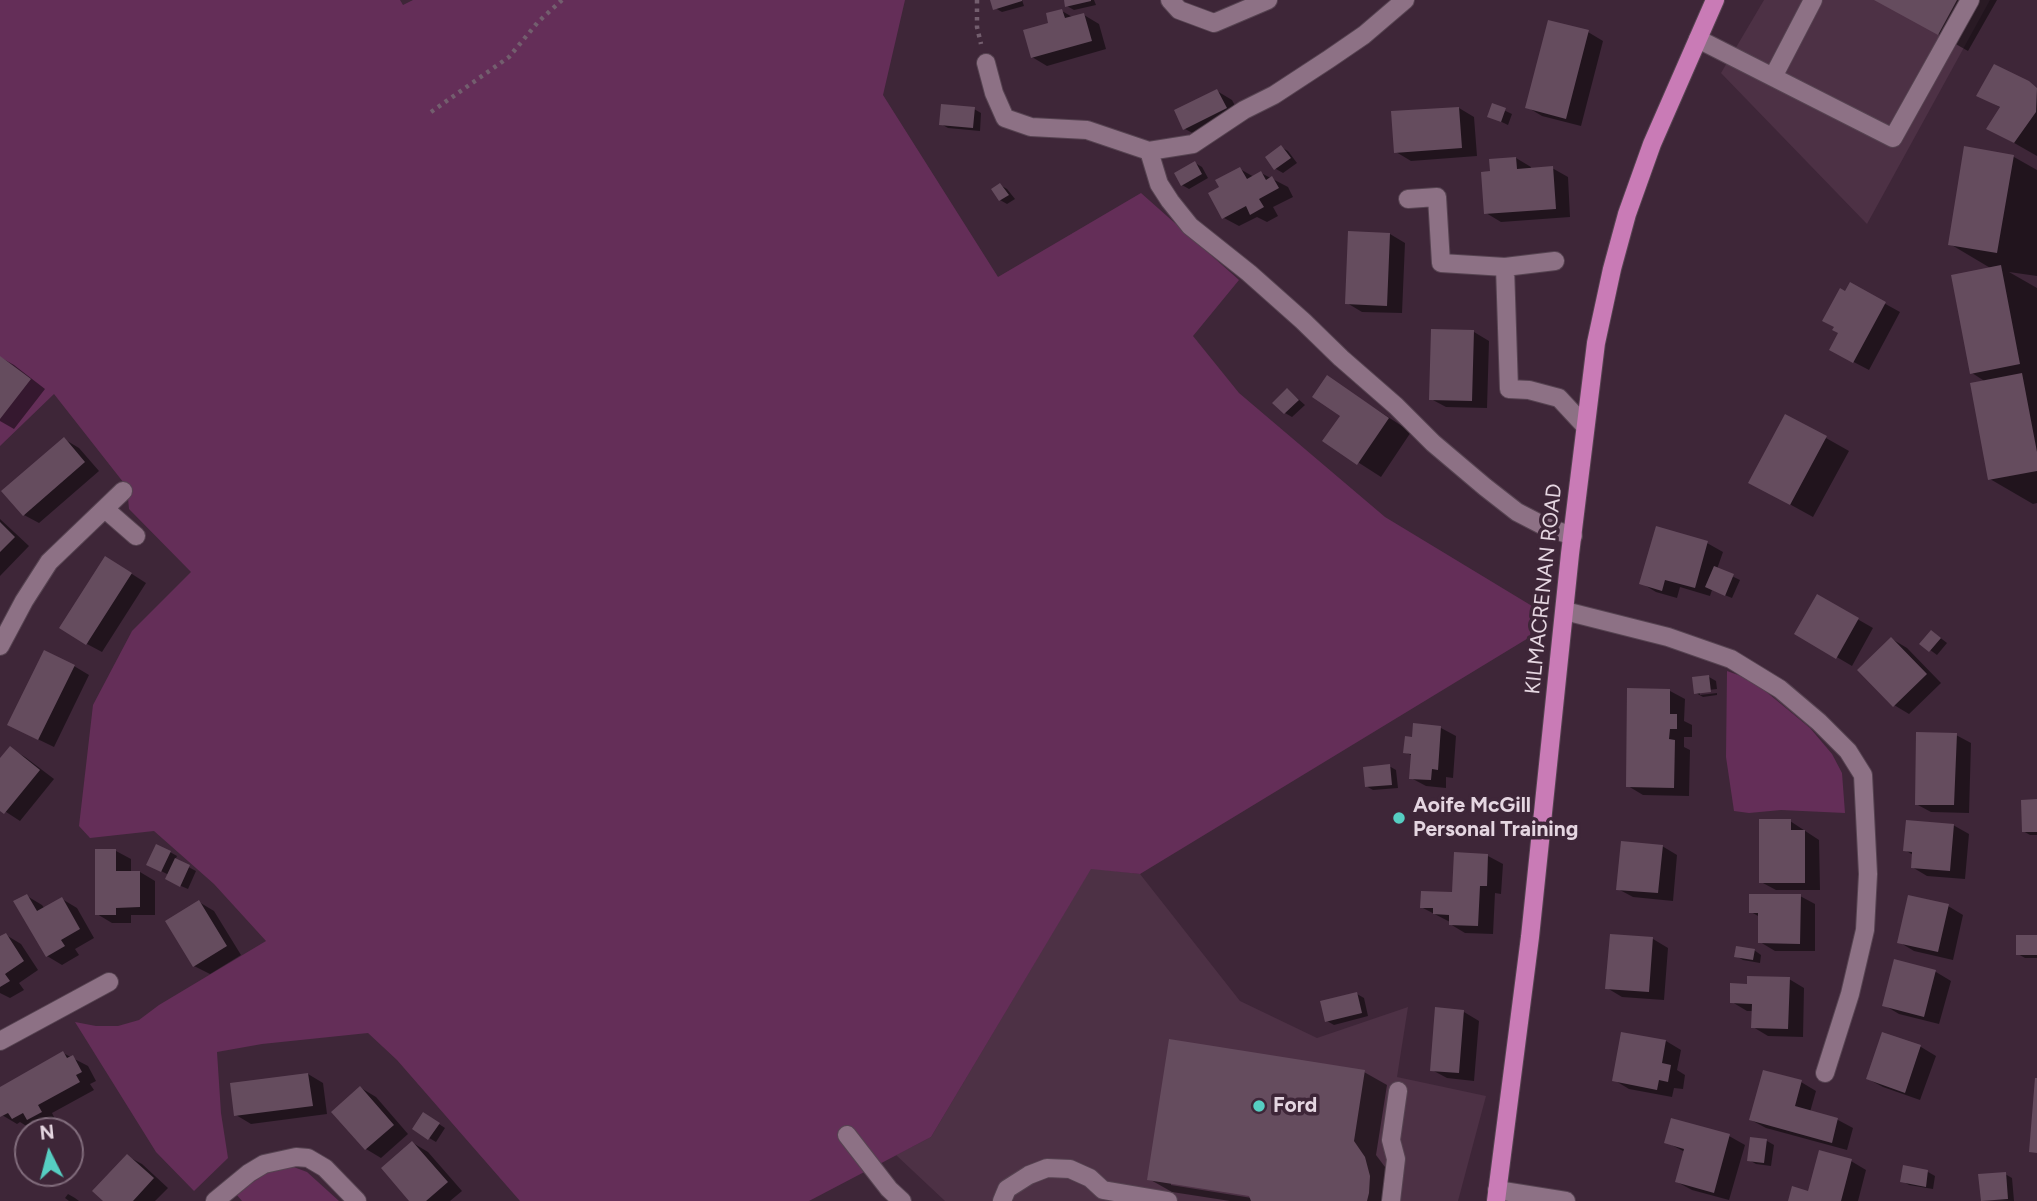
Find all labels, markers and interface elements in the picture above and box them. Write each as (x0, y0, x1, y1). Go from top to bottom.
street label: KILMACRENAN ROAD (1520, 482, 1568, 696)
place label: Aoife McGill Personal Training (1413, 793, 1578, 843)
marker: Aoife McGill Personal Training (1391, 810, 1407, 826)
place label: Ford (1273, 1093, 1317, 1119)
marker: Ford (1251, 1098, 1267, 1114)
north arrow (14, 1117, 84, 1187)
text: N (38, 1120, 55, 1145)

